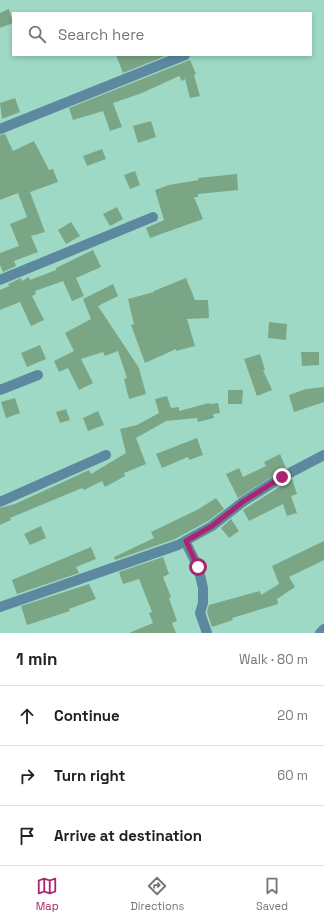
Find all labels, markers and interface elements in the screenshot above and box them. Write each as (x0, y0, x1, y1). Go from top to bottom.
search box (12, 12, 312, 56)
icon: search (26, 23, 48, 45)
text: Search here (58, 25, 144, 44)
route end (273, 468, 291, 486)
route start (189, 558, 207, 576)
text: 1 min (16, 648, 58, 670)
text: Walk · 80 m (239, 651, 308, 668)
icon: ahead (16, 705, 38, 727)
text: Continue (54, 706, 120, 725)
text: 20 m (277, 707, 308, 724)
icon: right (16, 765, 38, 787)
text: Turn right (54, 766, 125, 785)
text: 60 m (277, 767, 308, 784)
icon: arrive (16, 825, 38, 847)
text: Arrive at destination (54, 826, 202, 845)
tab: Map (36, 875, 59, 913)
tab: Directions (130, 875, 184, 913)
tab: Saved (256, 875, 288, 913)

